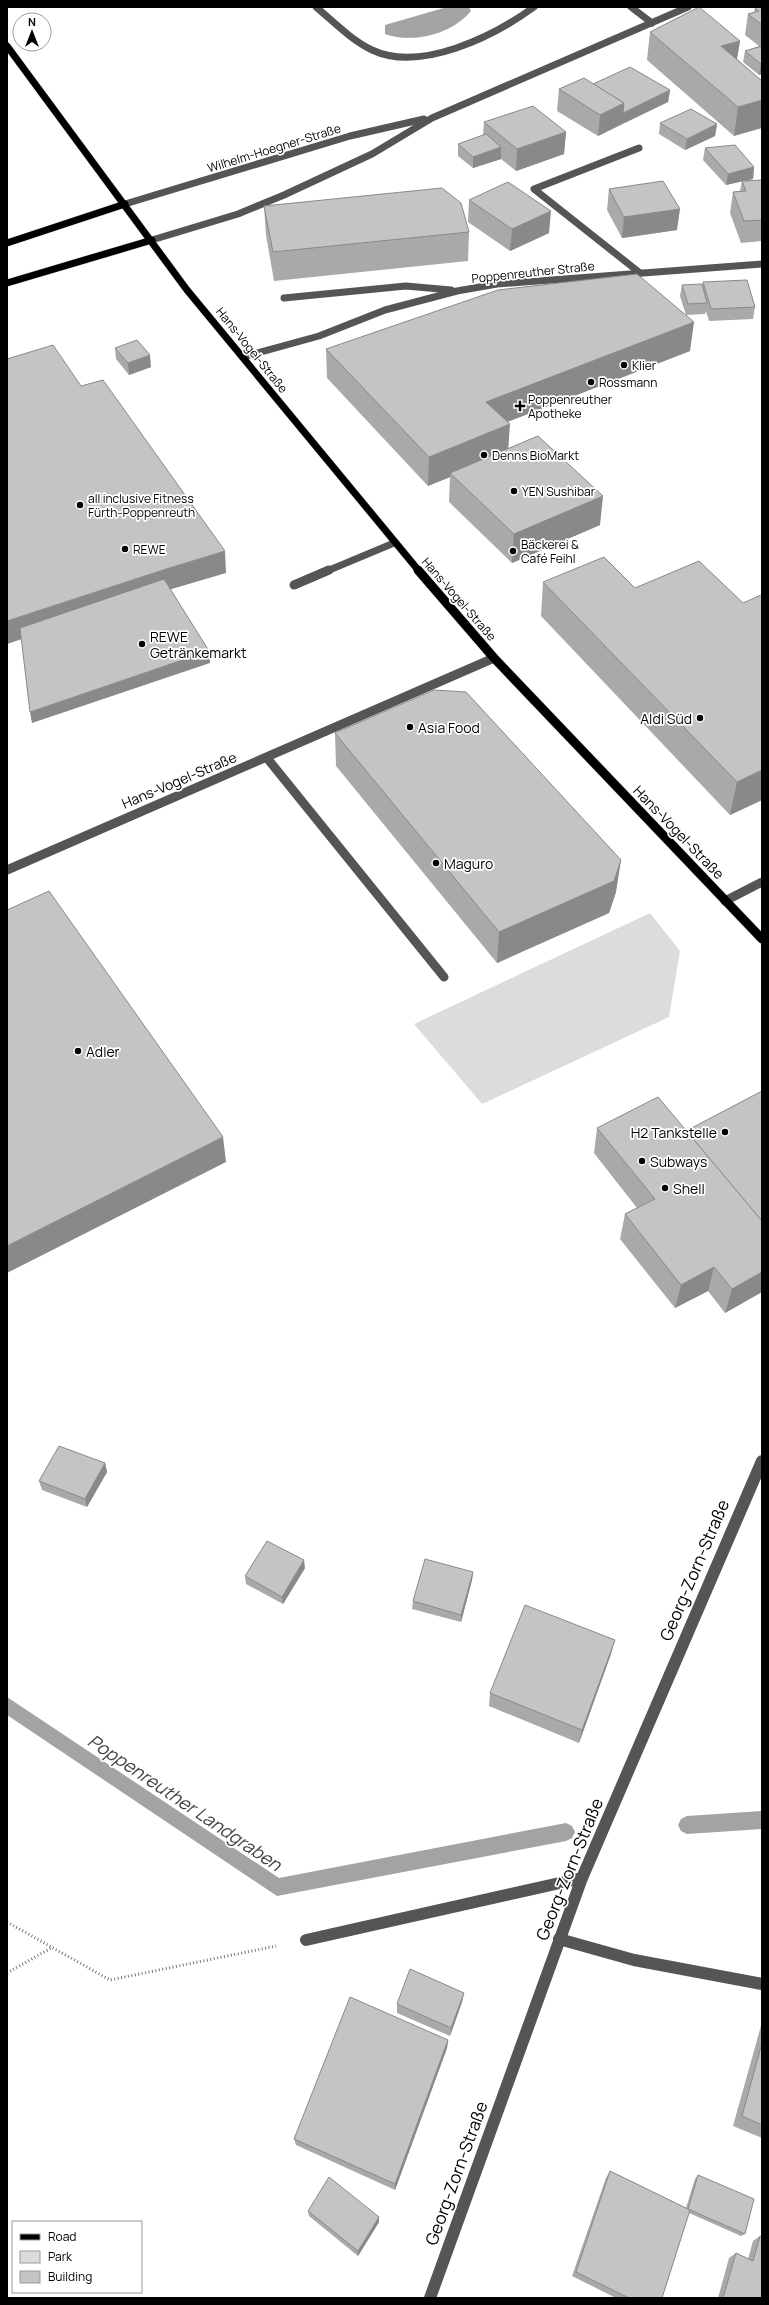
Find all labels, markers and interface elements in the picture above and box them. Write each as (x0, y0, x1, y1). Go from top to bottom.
north arrow (12, 12, 52, 52)
text: N (28, 14, 36, 29)
street label: Wilhelm-Hoegner-Straße (205, 120, 343, 176)
street label: Poppenreuther Straße (471, 257, 595, 287)
street label: Hans-Vogel-Straße (212, 304, 292, 396)
place label: Klier (632, 357, 657, 374)
marker: Klier (619, 360, 629, 370)
place label: Rossmann (599, 374, 657, 391)
marker: Rossmann (586, 377, 596, 387)
place label: Poppenreuther Apotheke (528, 391, 613, 422)
marker: Poppenreuther Apotheke (515, 401, 525, 411)
place label: Denns BioMarkt (492, 447, 579, 464)
marker: Denns BioMarkt (479, 450, 489, 460)
place label: YEN Sushibar (522, 483, 596, 500)
marker: YEN Sushibar (509, 486, 519, 496)
place label: all inclusive Fitness Fürth-Poppenreuth (88, 490, 195, 521)
marker: all inclusive Fitness Fürth-Poppenreuth (75, 500, 85, 510)
place label: Bäckerei & Café Feihl (521, 536, 579, 567)
place label: REWE (133, 541, 166, 558)
marker: REWE (120, 544, 130, 554)
marker: Bäckerei & Café Feihl (508, 546, 518, 556)
street label: Hans-Vogel-Straße (418, 554, 500, 644)
place label: REWE Getränkemarkt (150, 627, 247, 662)
marker: REWE Getränkemarkt (137, 639, 147, 649)
place label: Aldi Süd (640, 709, 692, 728)
marker: Aldi Süd (695, 713, 705, 723)
place label: Asia Food (418, 718, 480, 737)
marker: Asia Food (405, 722, 415, 732)
street label: Hans-Vogel-Straße (119, 747, 239, 813)
street label: Hans-Vogel-Straße (629, 781, 729, 883)
place label: Maguro (444, 854, 493, 873)
marker: Maguro (431, 858, 441, 868)
place label: Adler (86, 1042, 120, 1061)
marker: Adler (73, 1046, 83, 1056)
place label: H2 Tankstelle (631, 1123, 717, 1142)
marker: H2 Tankstelle (720, 1127, 730, 1137)
place label: Subways (650, 1152, 707, 1171)
marker: Subways (637, 1156, 647, 1166)
place label: Shell (673, 1179, 705, 1198)
marker: Shell (660, 1183, 670, 1193)
street label: Georg-Zorn-Straße (654, 1496, 734, 1644)
water label: Poppenreuther Landgraben (84, 1728, 288, 1877)
street label: Georg-Zorn-Straße (530, 1794, 608, 1944)
street label: Georg-Zorn-Straße (419, 2098, 493, 2248)
legend (12, 2221, 142, 2293)
text: Road (48, 2228, 76, 2245)
text: Park (48, 2248, 73, 2265)
text: Building (48, 2268, 92, 2285)

